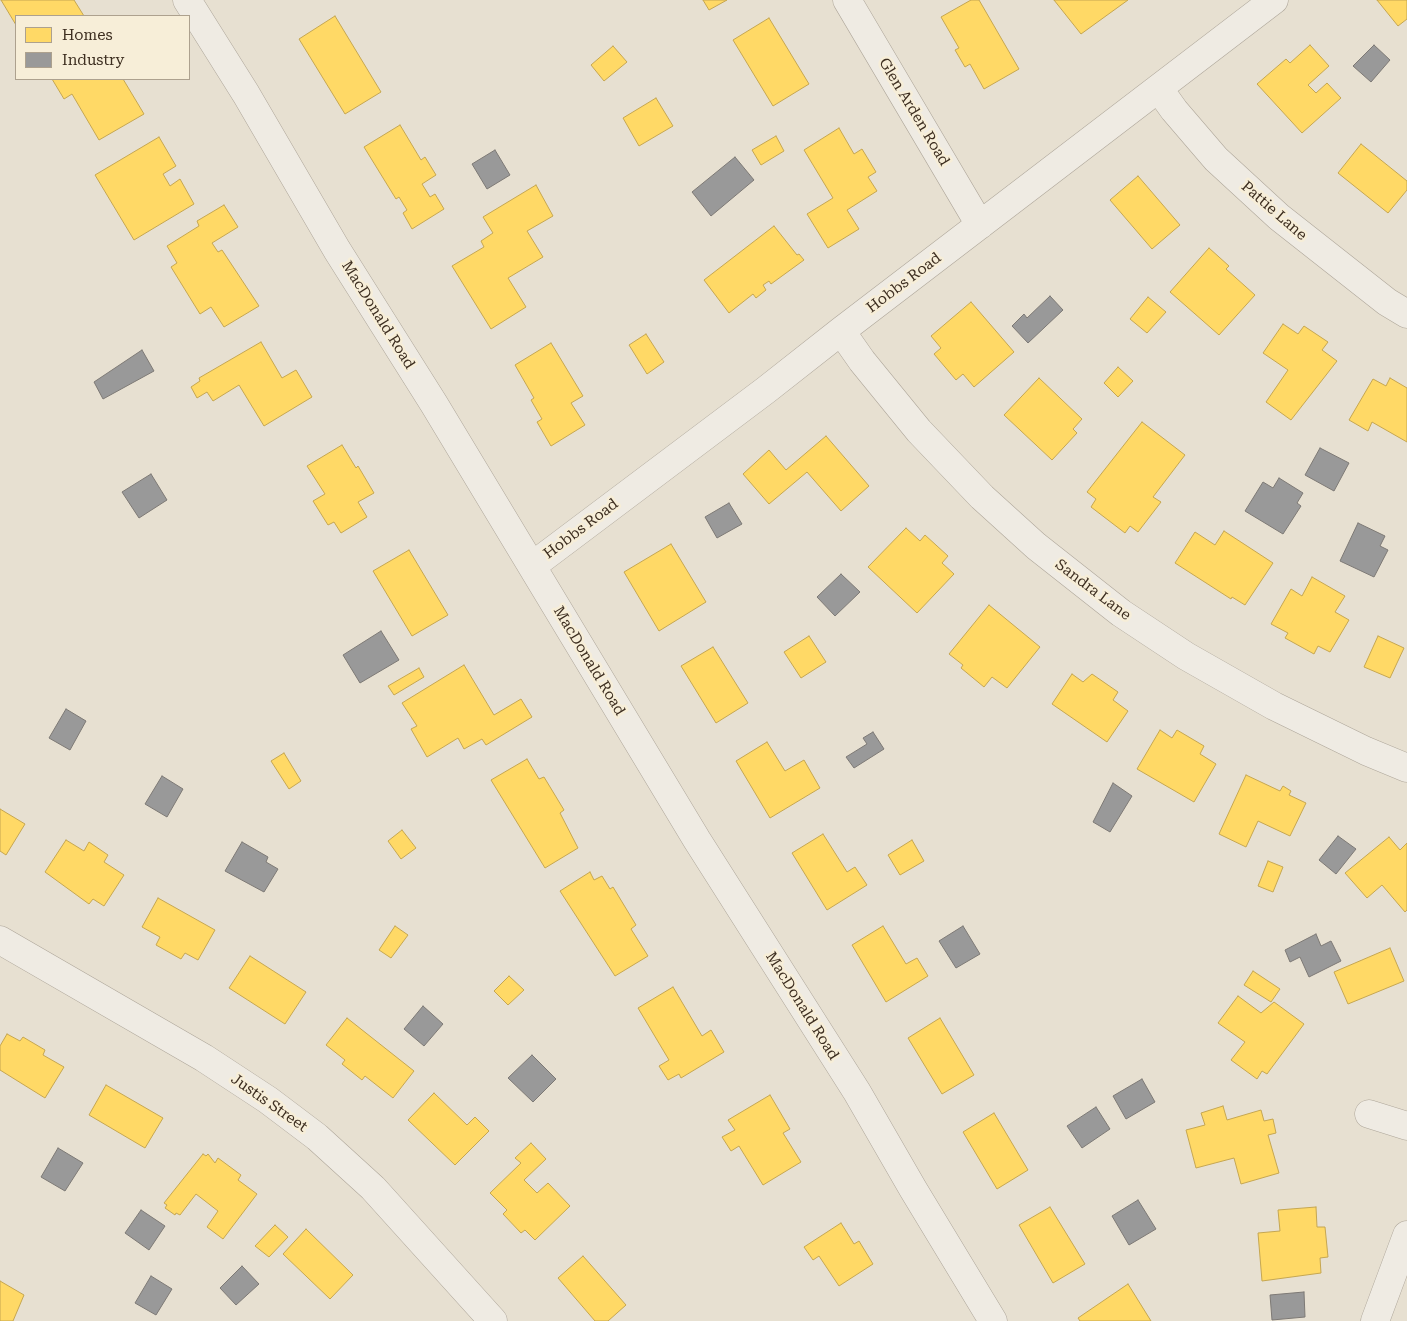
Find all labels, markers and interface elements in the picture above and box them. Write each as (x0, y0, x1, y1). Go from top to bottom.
legend (15, 15, 190, 80)
text: Homes (62, 26, 113, 44)
text: Industry (62, 51, 124, 69)
street label: Glen Arden Road (875, 55, 953, 169)
street label: Pattie Lane (1238, 178, 1310, 244)
street label: Hobbs Road (863, 249, 945, 317)
street label: MacDonald Road (337, 258, 419, 372)
street label: Hobbs Road (540, 495, 622, 563)
street label: Sandra Lane (1052, 556, 1134, 624)
street label: MacDonald Road (549, 603, 629, 719)
street label: MacDonald Road (761, 949, 843, 1063)
street label: Justis Street (227, 1070, 311, 1136)

